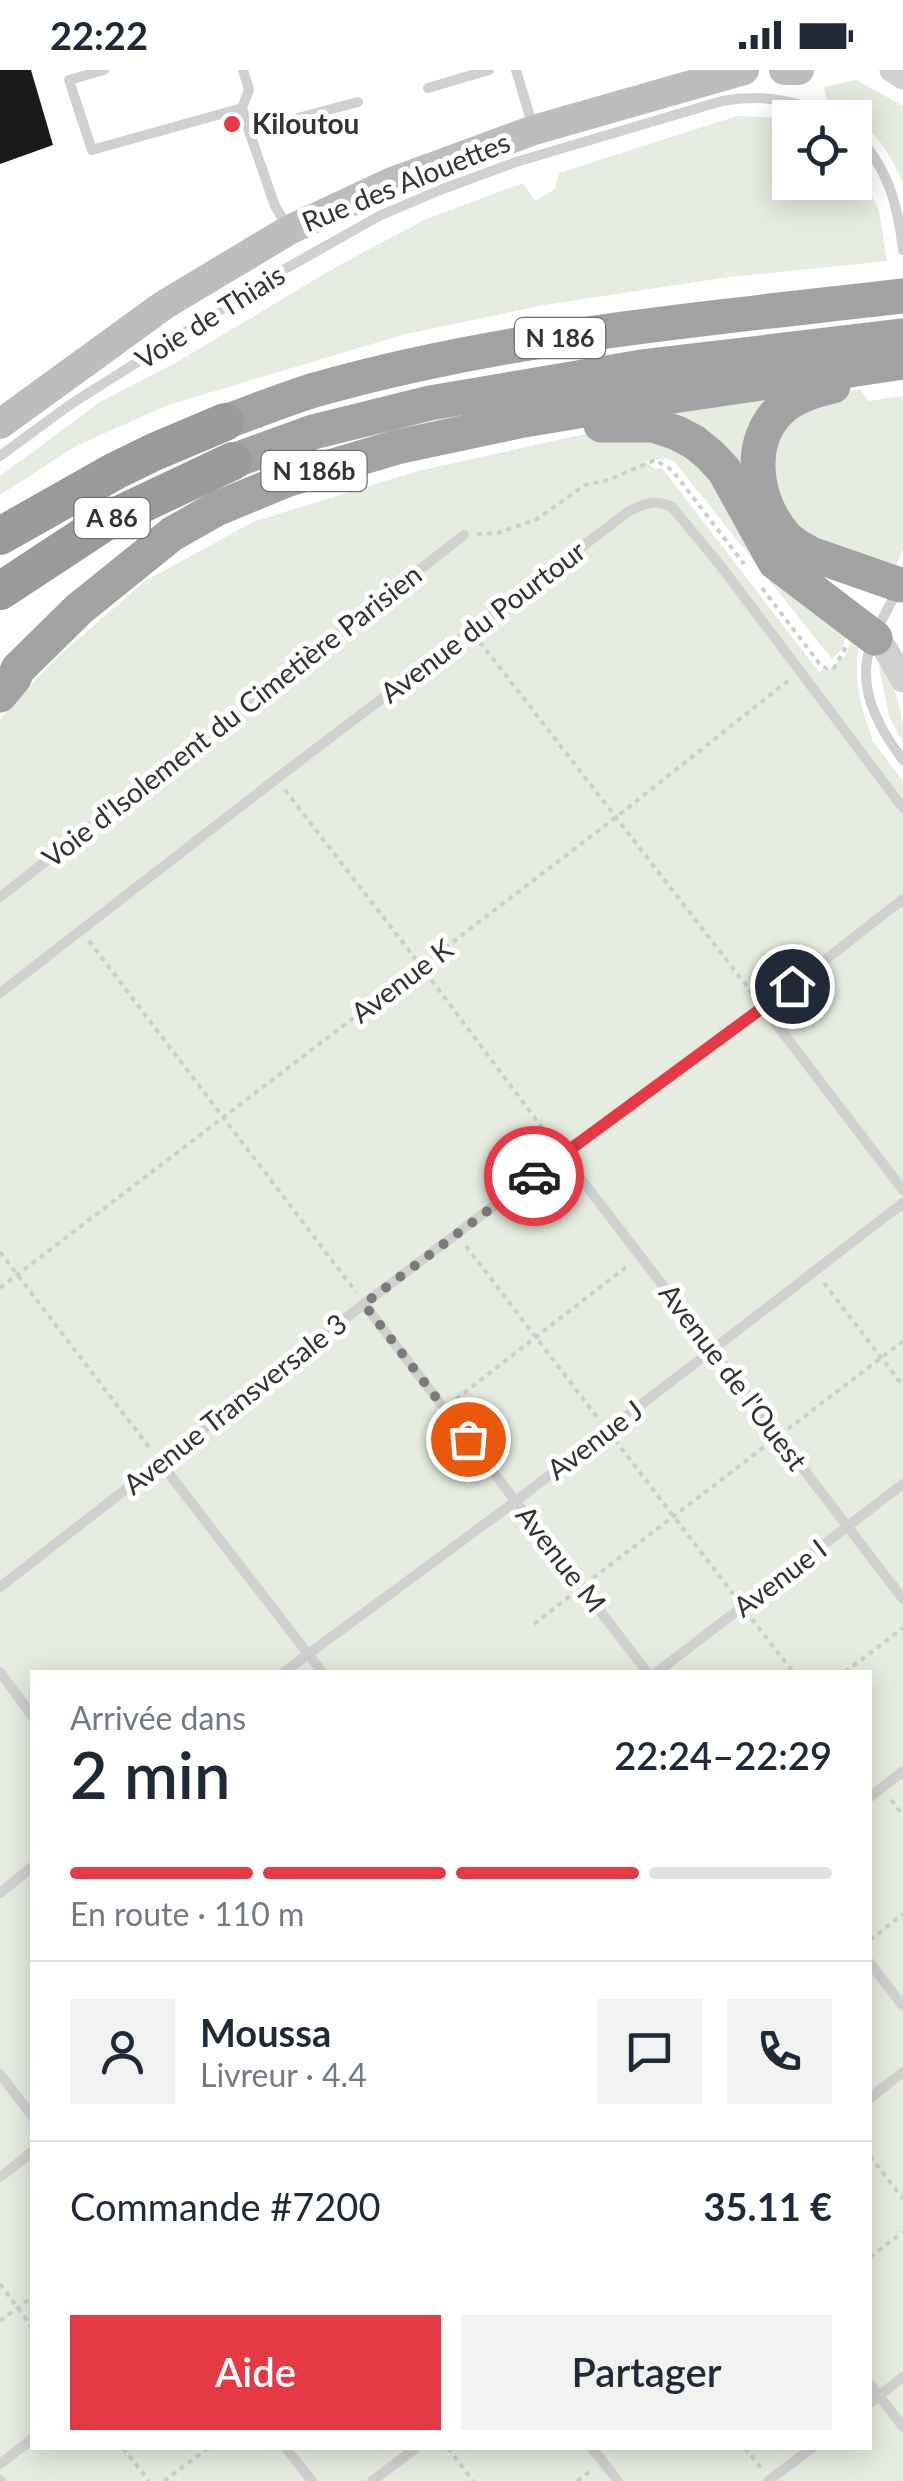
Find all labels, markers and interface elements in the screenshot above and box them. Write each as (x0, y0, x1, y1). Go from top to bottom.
text: 22:22 (50, 12, 148, 58)
map controls (772, 100, 872, 200)
button: locate (772, 100, 872, 200)
place label: Kiloutou (252, 106, 359, 140)
marker: Kiloutou (221, 113, 243, 135)
street label: Rue des Alouettes (297, 124, 514, 238)
street label: Voie de Thiais (129, 257, 290, 376)
road number: N 186 (515, 318, 605, 358)
road number: N 186b (262, 451, 366, 491)
road number: A 86 (74, 498, 150, 538)
street label: Avenue du Pourtour (373, 533, 592, 709)
street label: Voie d'Isolement du Cimetière Parisien (35, 557, 428, 874)
street label: Avenue K (344, 931, 459, 1029)
pin (750, 944, 835, 1029)
icon: home (765, 959, 820, 1014)
courier (484, 1126, 584, 1226)
icon: car (507, 1149, 562, 1204)
street label: Avenue de l'Ouest (653, 1276, 815, 1476)
street label: Avenue Transversale 3 (116, 1306, 353, 1501)
street label: Avenue J (540, 1392, 649, 1486)
pin (426, 1397, 511, 1482)
icon: bag (441, 1412, 496, 1467)
street label: Avenue M (510, 1498, 614, 1618)
street label: Avenue I (726, 1531, 833, 1623)
text: Arrivée dans (70, 1698, 246, 1737)
text: 22:24–22:29 (614, 1732, 832, 1778)
text: 2 min (70, 1735, 230, 1813)
text: En route · 110 m (70, 1894, 304, 1933)
button: person (70, 1999, 175, 2104)
button: chat (597, 1999, 702, 2104)
button: phone (727, 1999, 832, 2104)
text: Moussa (200, 2009, 331, 2055)
text: Livreur · 4.4 (200, 2055, 367, 2094)
text: Commande #7200 (70, 2183, 380, 2229)
text: 35.11 € (704, 2183, 832, 2229)
button: Aide (70, 2315, 441, 2430)
button: Partager (461, 2315, 832, 2430)

